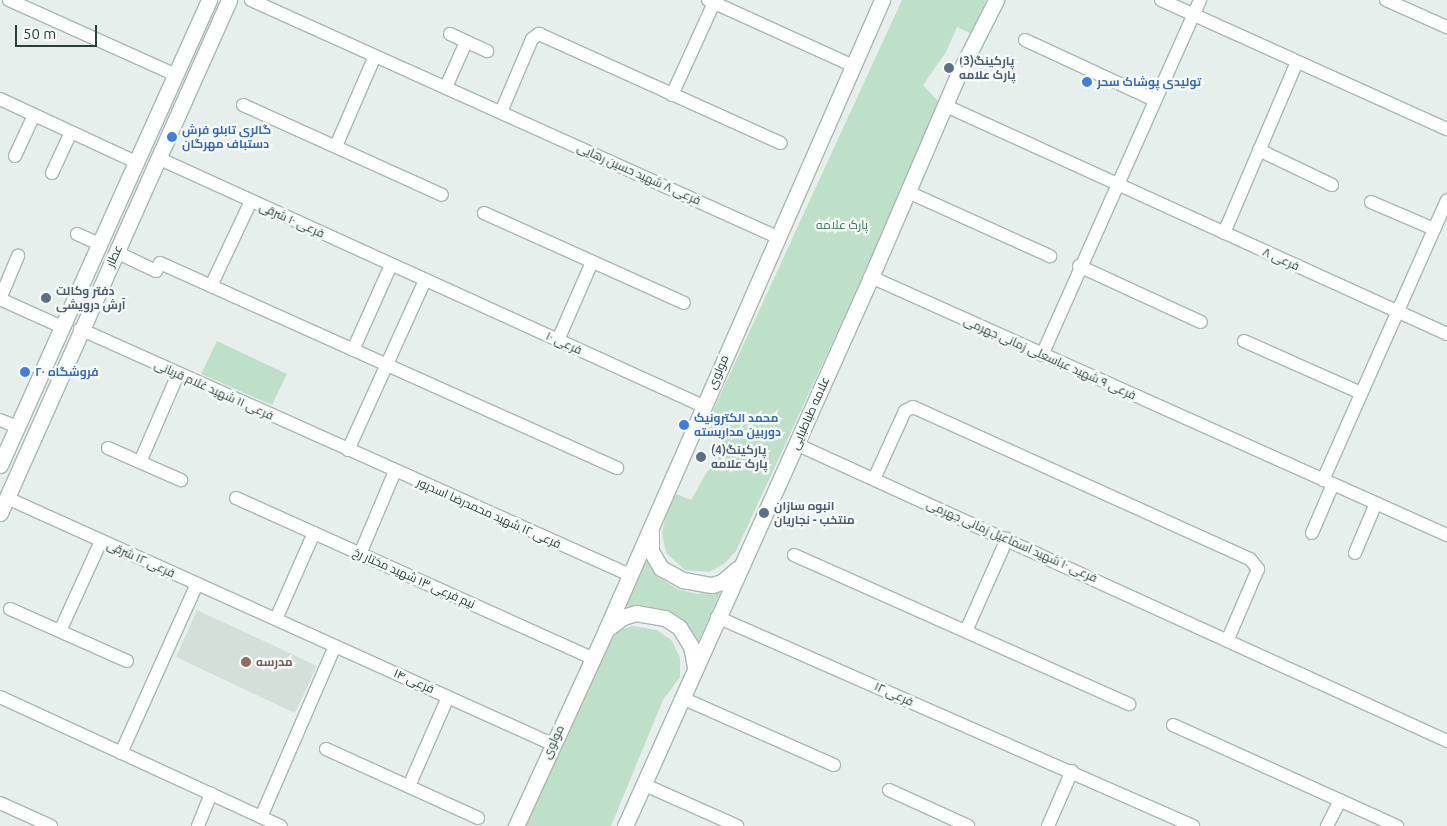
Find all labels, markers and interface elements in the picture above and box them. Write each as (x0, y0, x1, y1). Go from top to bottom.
scale bar (18, 15, 100, 47)
text: 50 m (23, 25, 56, 42)
place label: پارکینگ(3) پارک علامه (959, 54, 1016, 82)
marker: پارکینگ(3) پارک علامه (943, 62, 955, 74)
place label: تولیدی پوشاک سحر (1097, 75, 1201, 89)
marker: تولیدی پوشاک سحر (1081, 76, 1093, 88)
place label: گالری تابلو فرش دستباف مهرگان (182, 123, 271, 151)
marker: گالری تابلو فرش دستباف مهرگان (166, 131, 178, 143)
street label: فرعی ۸ شهید حسین رهایی (575, 140, 703, 208)
street label: فرعی ۱۰ شرقی (257, 199, 327, 241)
park label: پارک علامه (816, 218, 868, 232)
street label: عطار (103, 243, 125, 269)
street label: فرعی ۸ (1260, 245, 1302, 273)
place label: دفتر وکالت آرش درویشی (56, 284, 126, 312)
marker: دفتر وکالت آرش درویشی (40, 292, 52, 304)
street label: فرعی ۹ شهید عباسعلی زمانی جهرمی (962, 313, 1138, 403)
street label: فرعی ۱۰ (544, 329, 584, 357)
street label: مولوی (704, 353, 732, 391)
street label: فرعی ۱۱ شهید غلام قربانی (152, 357, 276, 423)
place label: فروشگاه ۲۰ (35, 365, 99, 379)
marker: فروشگاه ۲۰ (19, 366, 31, 378)
street label: علامه طباطبایی (787, 374, 833, 452)
place label: محمد الکترونیک دوربین مداربسته (694, 411, 781, 439)
marker: محمد الکترونیک دوربین مداربسته (678, 419, 690, 431)
place label: پارکینگ(4) پارک علامه (711, 443, 768, 471)
marker: پارکینگ(4) پارک علامه (695, 451, 707, 463)
street label: فرعی ۱۲ شهید محمدرضا اسدپور (415, 475, 563, 551)
street label: فرعی ۱۰ شهید اسماعیل زمانی جهرمی (924, 497, 1100, 585)
place label: انبوه سازان منتخب - نجاریان (774, 499, 855, 527)
marker: انبوه سازان منتخب - نجاریان (758, 507, 770, 519)
street label: فرعی ۱۲ شرقی (105, 538, 177, 580)
street label: نیم فرعی ۱۳ شهید مختار رخ (351, 545, 477, 611)
place label: مدرسه (256, 655, 293, 669)
marker: مدرسه (240, 656, 252, 668)
street label: فرعی ۱۴ (391, 666, 437, 696)
street label: فرعی ۱۲ (872, 679, 916, 709)
street label: مولوی (539, 723, 567, 761)

